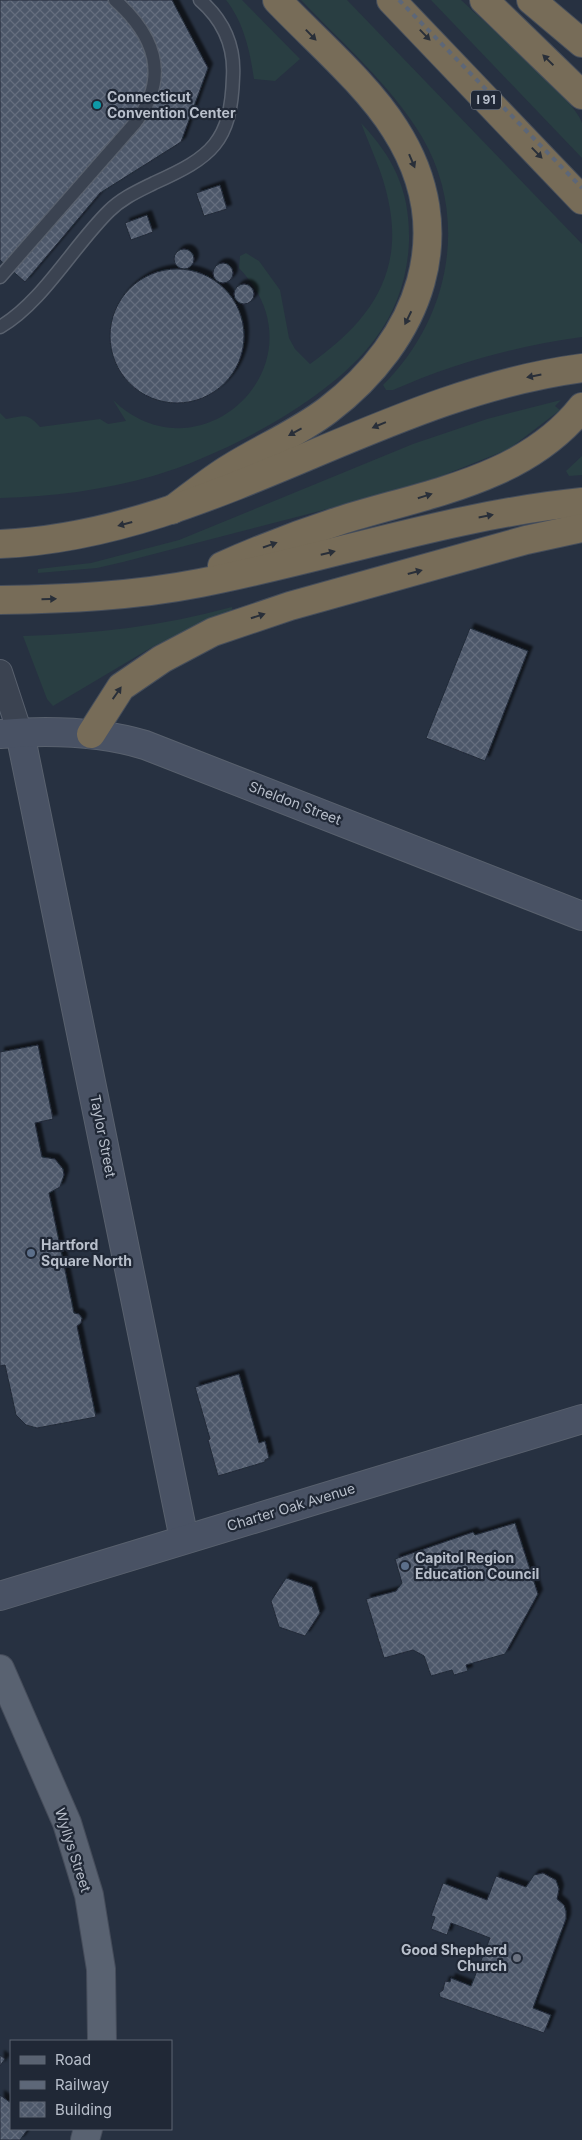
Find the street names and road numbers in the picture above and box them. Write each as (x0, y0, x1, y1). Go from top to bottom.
road number: I 91 (471, 90, 501, 110)
street label: Sheldon Street (247, 777, 344, 828)
street label: Taylor Street (87, 1093, 120, 1179)
street label: Charter Oak Avenue (225, 1479, 357, 1534)
street label: Wyllys Street (52, 1806, 95, 1894)

